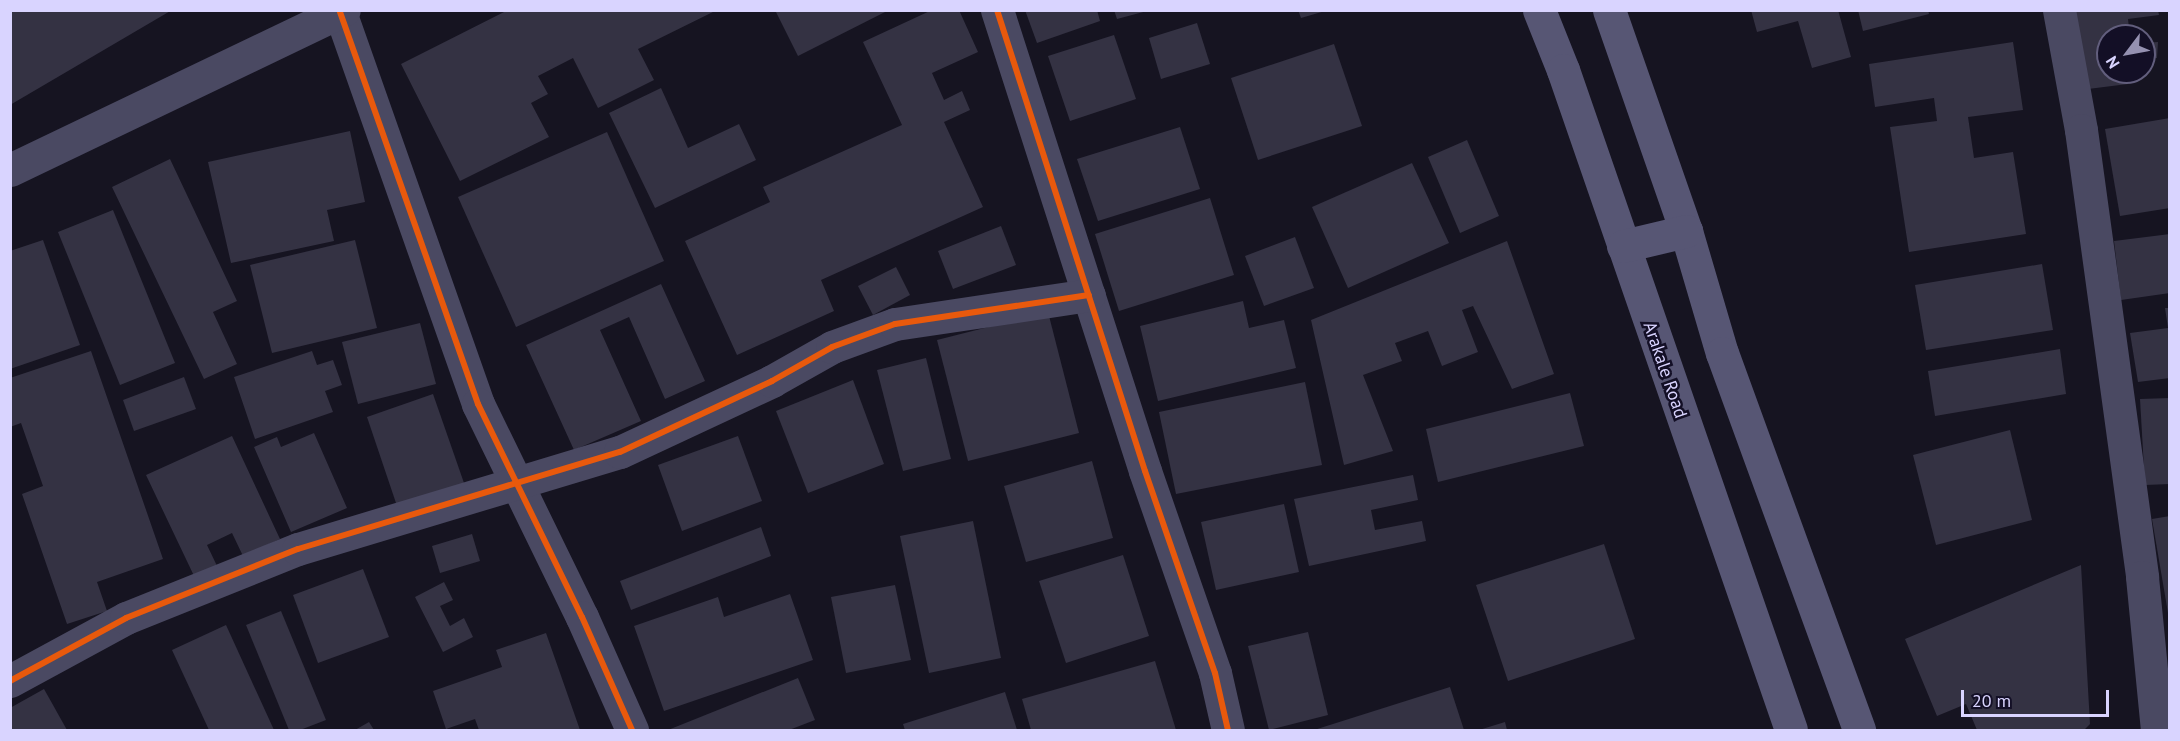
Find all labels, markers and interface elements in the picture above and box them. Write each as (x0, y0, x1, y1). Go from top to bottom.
north arrow (2096, 24, 2156, 84)
text: N (2101, 53, 2124, 72)
street label: Arakale Road (1638, 319, 1692, 421)
scale bar (1964, 678, 2112, 716)
text: 20 m (1972, 689, 2011, 712)

